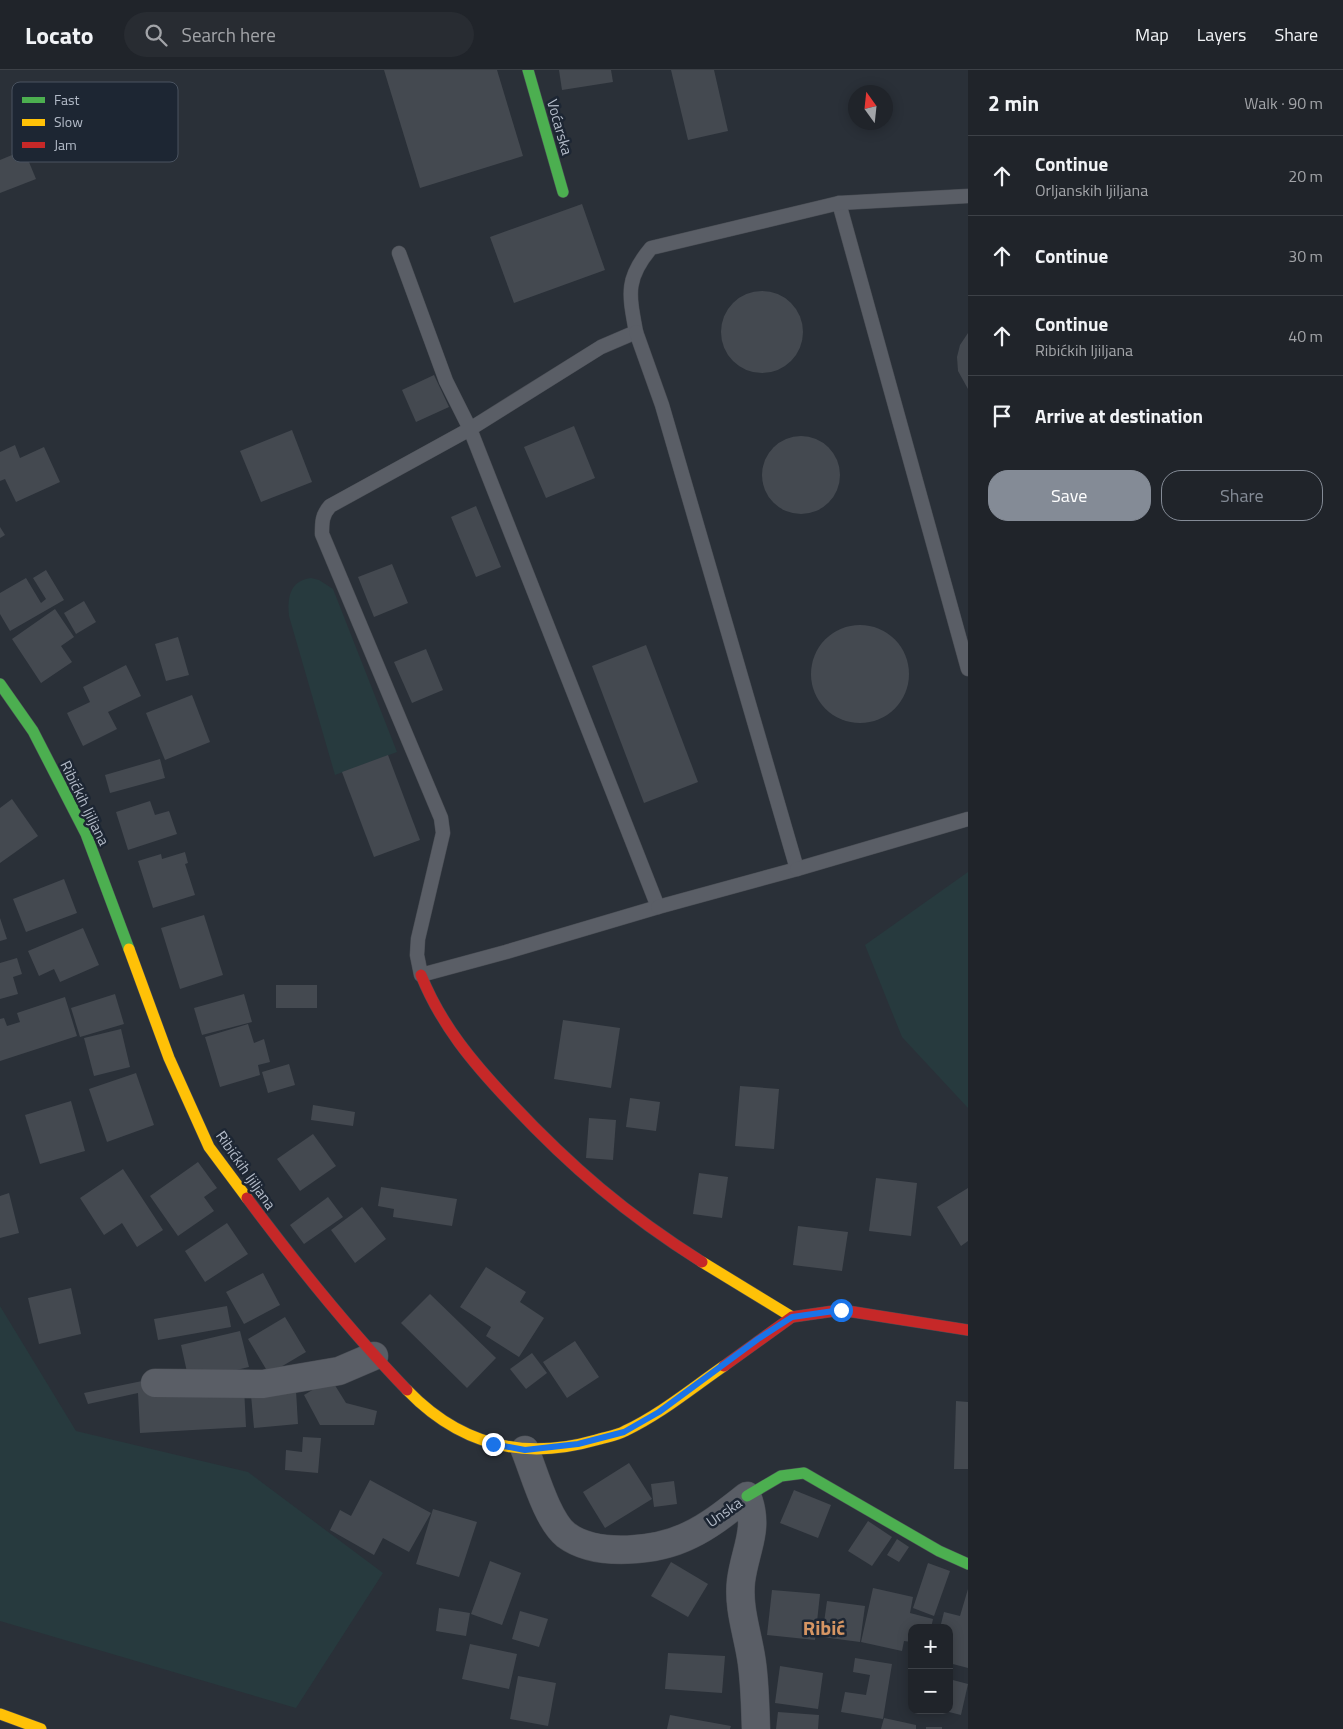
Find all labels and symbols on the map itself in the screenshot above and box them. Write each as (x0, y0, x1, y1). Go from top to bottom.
legend (12, 82, 178, 162)
north arrow (848, 85, 893, 130)
text: Fast (54, 89, 79, 110)
street label: Voćarska (541, 96, 579, 158)
text: Slow (54, 111, 83, 132)
text: Jam (54, 134, 77, 155)
street label: Ribićkih ljiljana (55, 757, 116, 850)
street label: Ribićkih ljiljana (210, 1126, 282, 1215)
route start (830, 1299, 853, 1322)
route end (482, 1433, 505, 1456)
street label: Unska (701, 1491, 747, 1533)
district label: Ribić (803, 1612, 845, 1643)

